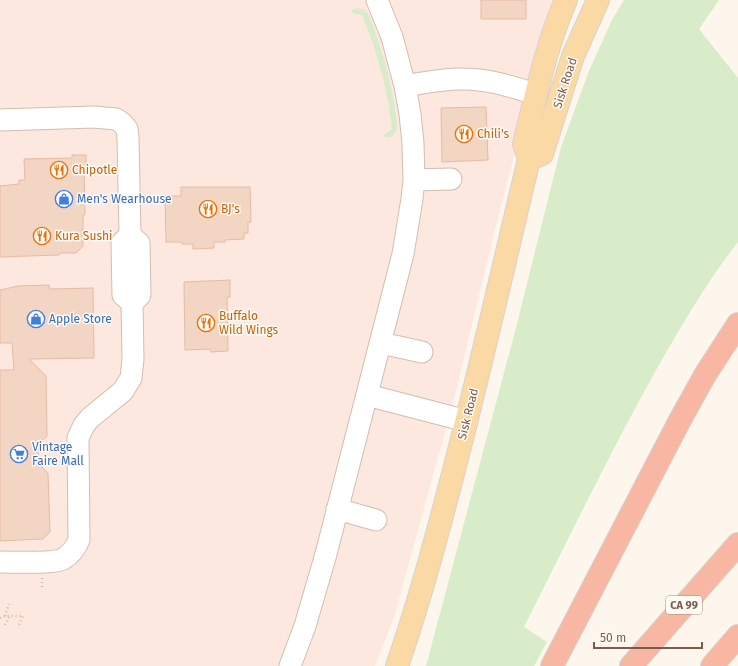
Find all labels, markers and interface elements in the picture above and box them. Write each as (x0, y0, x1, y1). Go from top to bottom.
street label: Sisk Road (550, 56, 580, 110)
restaurant icon: Chili's (454, 124, 474, 144)
place label: Chili's (477, 127, 509, 141)
restaurant icon: Chipotle (49, 160, 69, 180)
place label: Chipotle (72, 163, 117, 177)
shop icon: Men's Wearhouse (54, 189, 74, 209)
place label: Men's Wearhouse (77, 192, 172, 206)
restaurant icon: BJ's (198, 199, 218, 219)
place label: BJ's (221, 202, 240, 216)
restaurant icon: Kura Sushi (32, 226, 52, 246)
place label: Kura Sushi (55, 229, 112, 243)
shop icon: Apple Store (26, 309, 46, 329)
place label: Buffalo Wild Wings (219, 309, 279, 337)
place label: Apple Store (49, 312, 112, 326)
restaurant icon: Buffalo Wild Wings (196, 313, 216, 333)
street label: Sisk Road (455, 387, 481, 441)
place label: Vintage Faire Mall (32, 440, 84, 468)
supermarket icon: Vintage Faire Mall (9, 444, 29, 464)
road number: CA 99 (666, 596, 702, 614)
scale bar (594, 624, 702, 650)
text: 50 m (600, 631, 626, 645)

